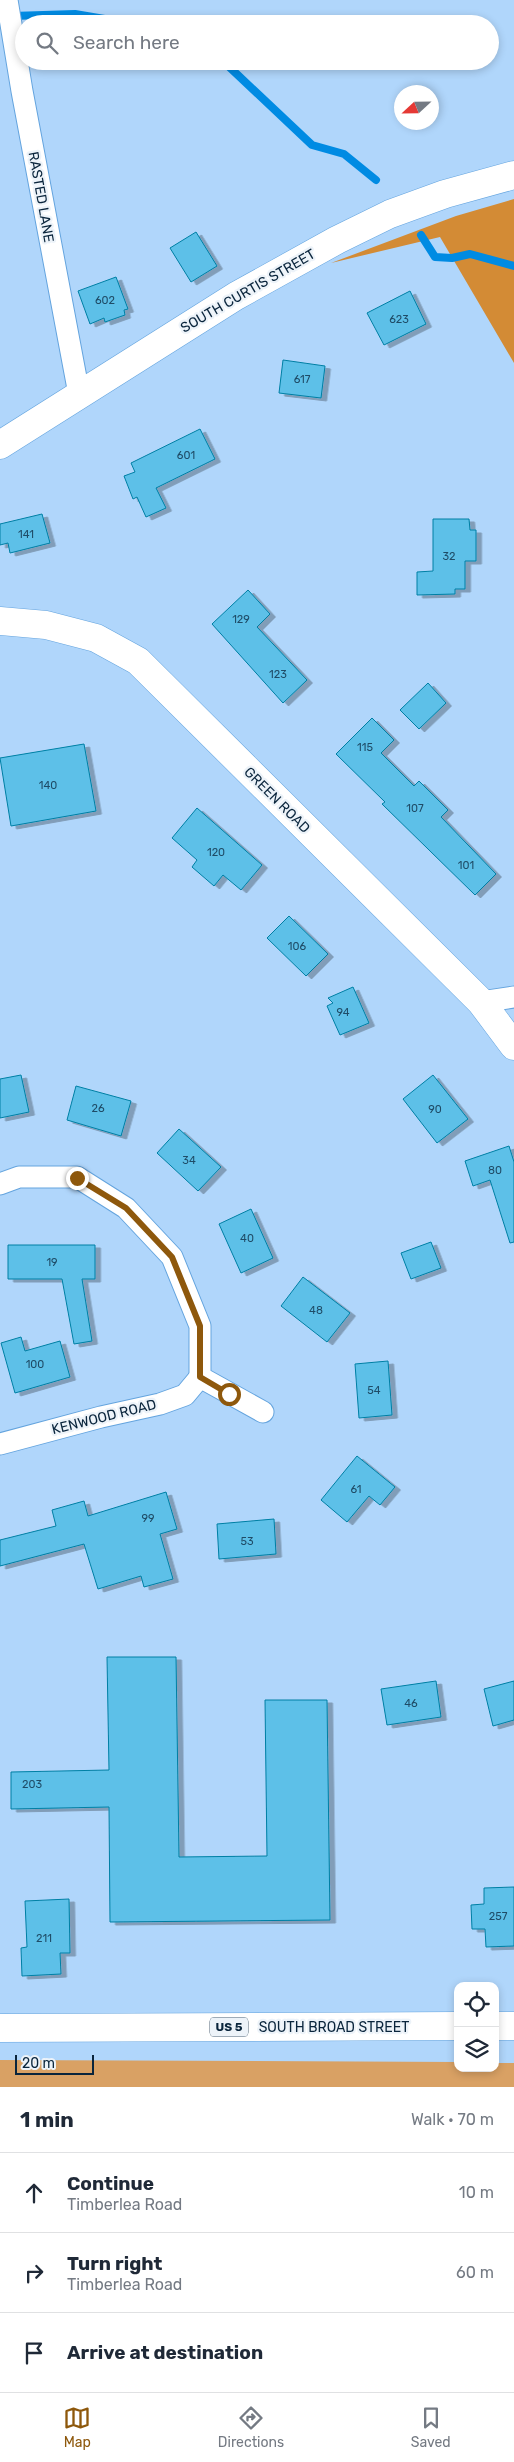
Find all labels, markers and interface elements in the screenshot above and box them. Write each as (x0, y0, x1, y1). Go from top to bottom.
search box (15, 15, 499, 70)
icon: search (33, 29, 61, 57)
text: Search here (73, 31, 180, 54)
north arrow (394, 85, 439, 130)
street label: RASTED LANE (25, 150, 57, 244)
street label: SOUTH CURTIS STREET (178, 245, 318, 337)
house number: 602 (95, 294, 115, 307)
house number: 623 (389, 313, 409, 326)
house number: 617 (294, 373, 311, 386)
house number: 601 (177, 449, 195, 462)
house number: 141 (18, 528, 34, 541)
house number: 32 (442, 550, 456, 563)
house number: 129 (232, 613, 250, 626)
house number: 123 (269, 668, 287, 681)
house number: 115 (357, 741, 373, 754)
street label: GREEN ROAD (240, 763, 314, 837)
house number: 140 (39, 779, 57, 792)
house number: 107 (406, 802, 424, 815)
house number: 120 (207, 846, 225, 859)
house number: 101 (458, 859, 474, 872)
house number: 106 (288, 940, 307, 953)
house number: 94 (336, 1006, 350, 1019)
house number: 26 (91, 1102, 105, 1115)
house number: 90 (428, 1103, 442, 1116)
house number: 34 (182, 1154, 196, 1167)
house number: 80 (488, 1164, 502, 1177)
route end (66, 1167, 89, 1190)
house number: 40 (240, 1232, 254, 1245)
house number: 19 (46, 1256, 58, 1269)
house number: 48 (309, 1304, 323, 1317)
house number: 100 (26, 1358, 44, 1371)
route start (218, 1383, 241, 1406)
house number: 54 (367, 1384, 381, 1397)
street label: KENWOOD ROAD (50, 1396, 158, 1438)
house number: 61 (350, 1483, 362, 1496)
house number: 99 (141, 1512, 155, 1525)
house number: 53 (240, 1535, 254, 1548)
house number: 46 (404, 1697, 418, 1710)
house number: 203 (22, 1778, 42, 1791)
house number: 257 (489, 1910, 508, 1923)
house number: 211 (36, 1932, 52, 1945)
map controls (454, 1982, 499, 2072)
button: locate (454, 1982, 499, 2027)
road number: US 5 (210, 2018, 248, 2036)
street label: SOUTH BROAD STREET (259, 2019, 409, 2036)
button: layers (454, 2027, 499, 2072)
scale bar (15, 2052, 94, 2075)
text: 20 m (22, 2055, 55, 2072)
text: 1 min (20, 2107, 74, 2132)
text: Walk · 70 m (411, 2110, 494, 2129)
text: Continue (67, 2172, 154, 2195)
icon: ahead (20, 2179, 48, 2207)
text: 10 m (459, 2183, 494, 2202)
text: Timberlea Road (67, 2195, 182, 2214)
text: Turn right (67, 2252, 162, 2275)
icon: right (20, 2259, 48, 2287)
text: 60 m (456, 2263, 494, 2282)
text: Timberlea Road (67, 2275, 182, 2294)
icon: arrive (20, 2339, 48, 2367)
text: Arrive at destination (67, 2341, 263, 2364)
tab: Map (63, 2404, 91, 2451)
tab: Directions (218, 2404, 284, 2451)
tab: Saved (411, 2404, 451, 2451)

